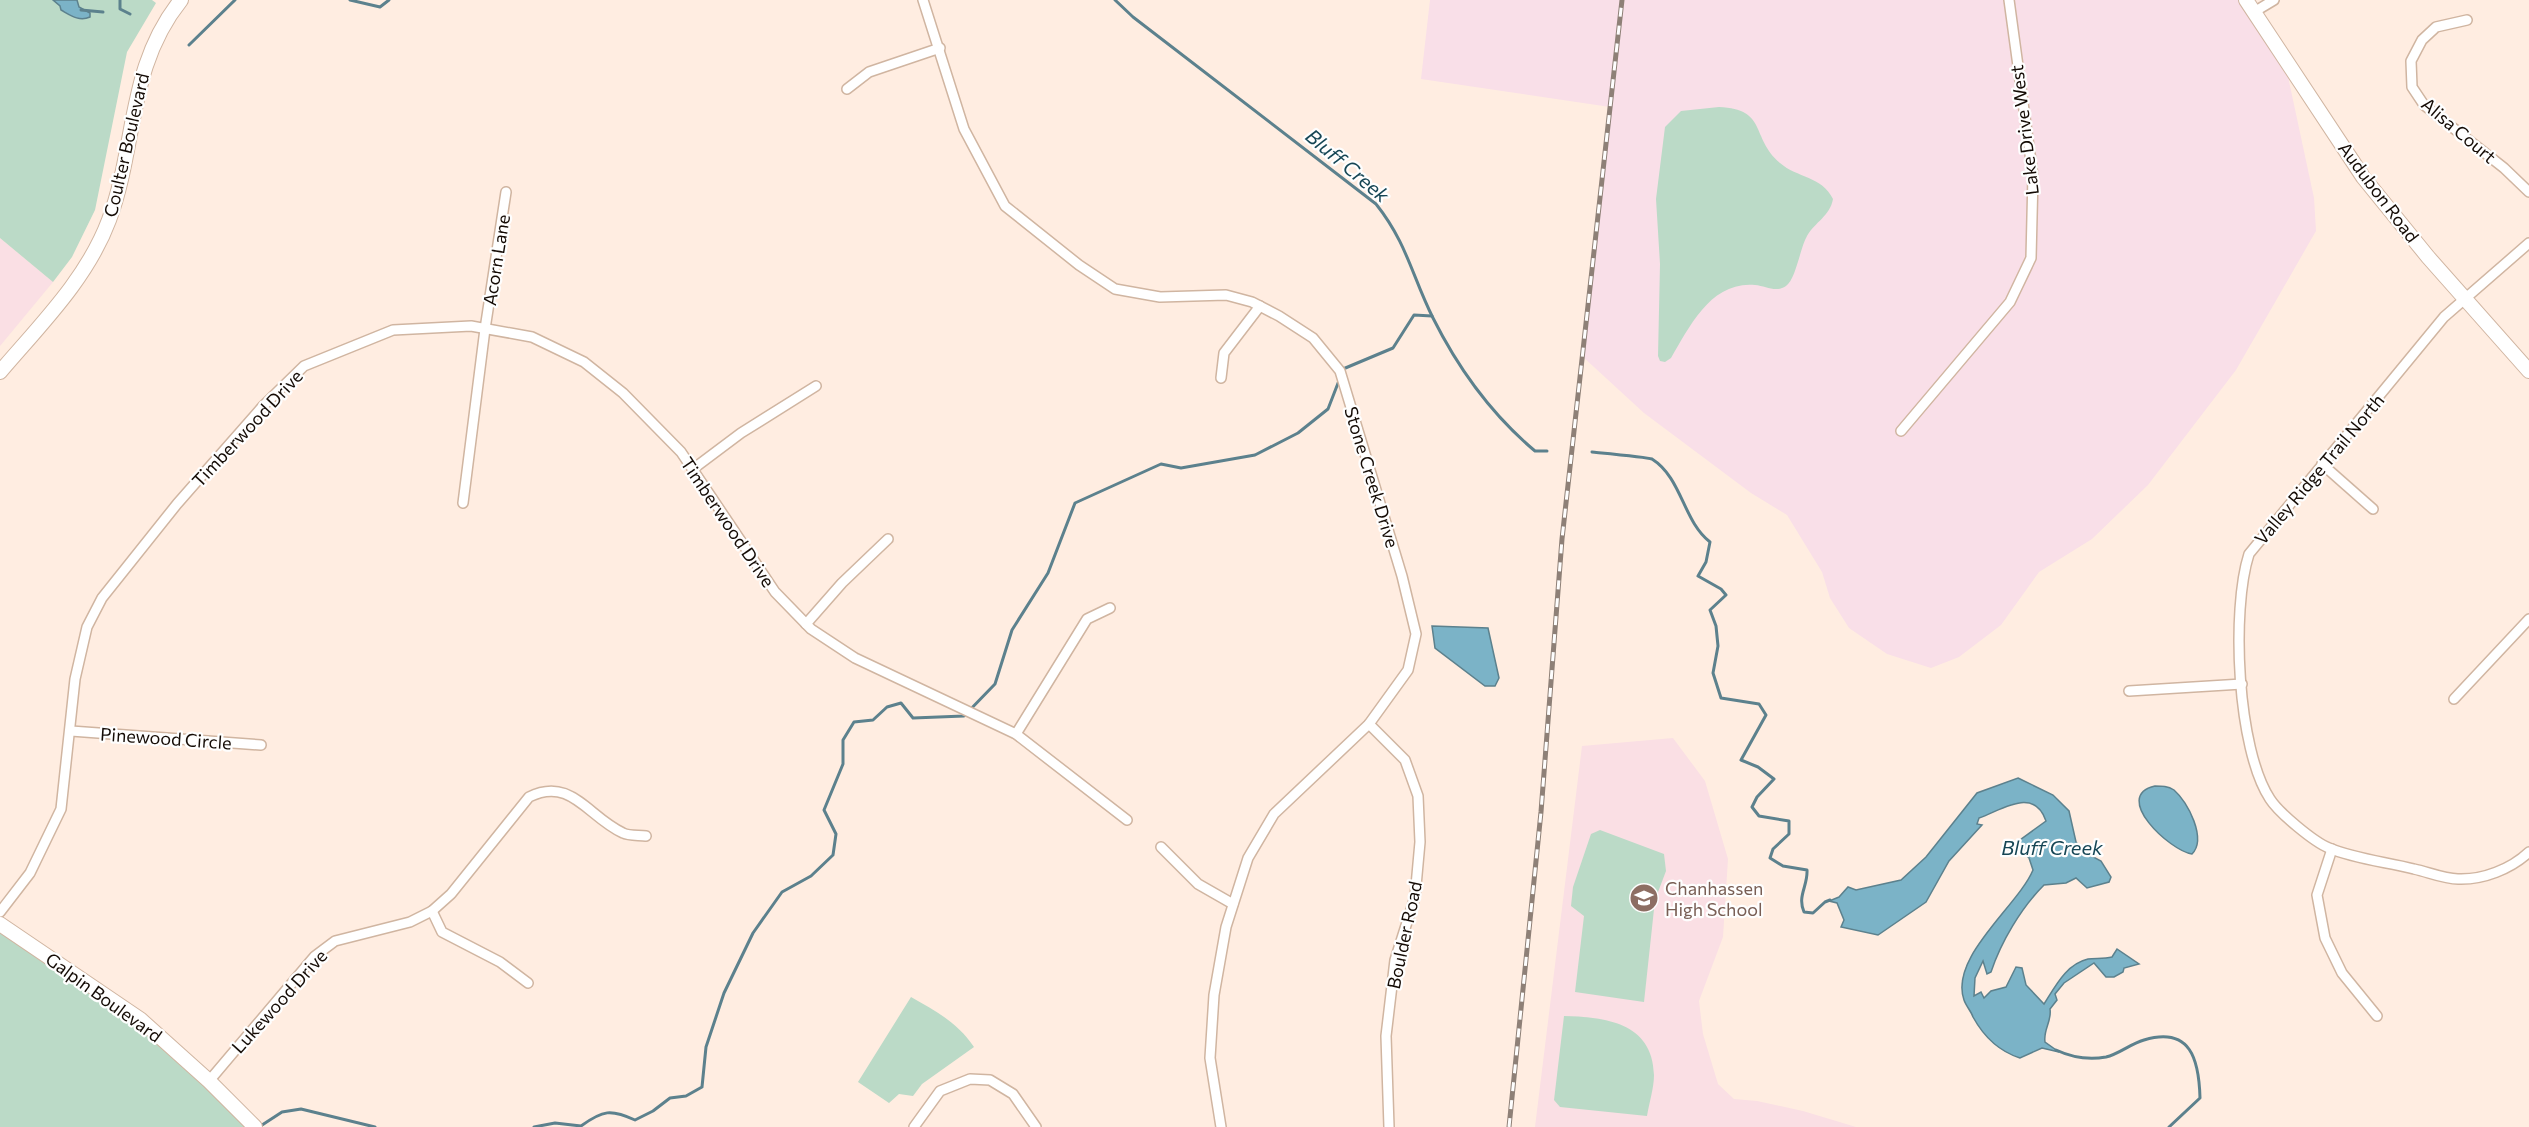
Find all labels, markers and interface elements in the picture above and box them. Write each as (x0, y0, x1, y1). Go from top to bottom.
street label: Lake Drive West (2005, 64, 2043, 196)
street label: Coulter Boulevard (99, 71, 153, 219)
street label: Alisa Court (2417, 93, 2501, 167)
water label: Bluff Creek (1301, 123, 1396, 208)
street label: Audubon Road (2334, 137, 2424, 247)
street label: Acorn Lane (478, 213, 514, 307)
street label: Timberwood Drive (187, 365, 307, 491)
street label: Valley Ridge Trail North (2250, 389, 2388, 549)
street label: Stone Creek Drive (1340, 404, 1404, 550)
street label: Timberwood Drive (676, 453, 780, 591)
street label: Pinewood Circle (100, 722, 232, 754)
water label: Bluff Creek (2001, 835, 2104, 859)
place label: Chanhassen High School (1665, 877, 1763, 920)
street label: Boulder Road (1382, 879, 1426, 991)
school or university icon: Chanhassen High School (1628, 882, 1660, 914)
street label: Lukewood Drive (227, 945, 331, 1057)
street label: Galpin Boulevard (42, 947, 166, 1047)

